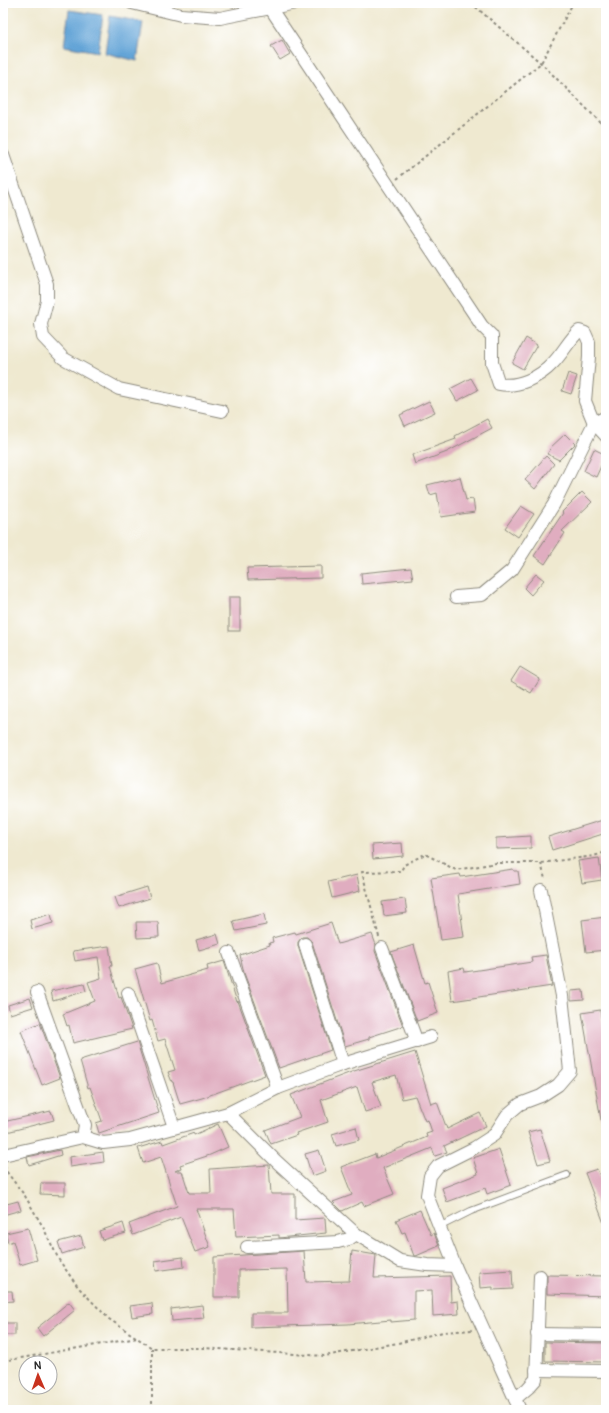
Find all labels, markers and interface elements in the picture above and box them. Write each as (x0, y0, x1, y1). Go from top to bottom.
north arrow (18, 1355, 58, 1395)
text: N (34, 1359, 42, 1372)

